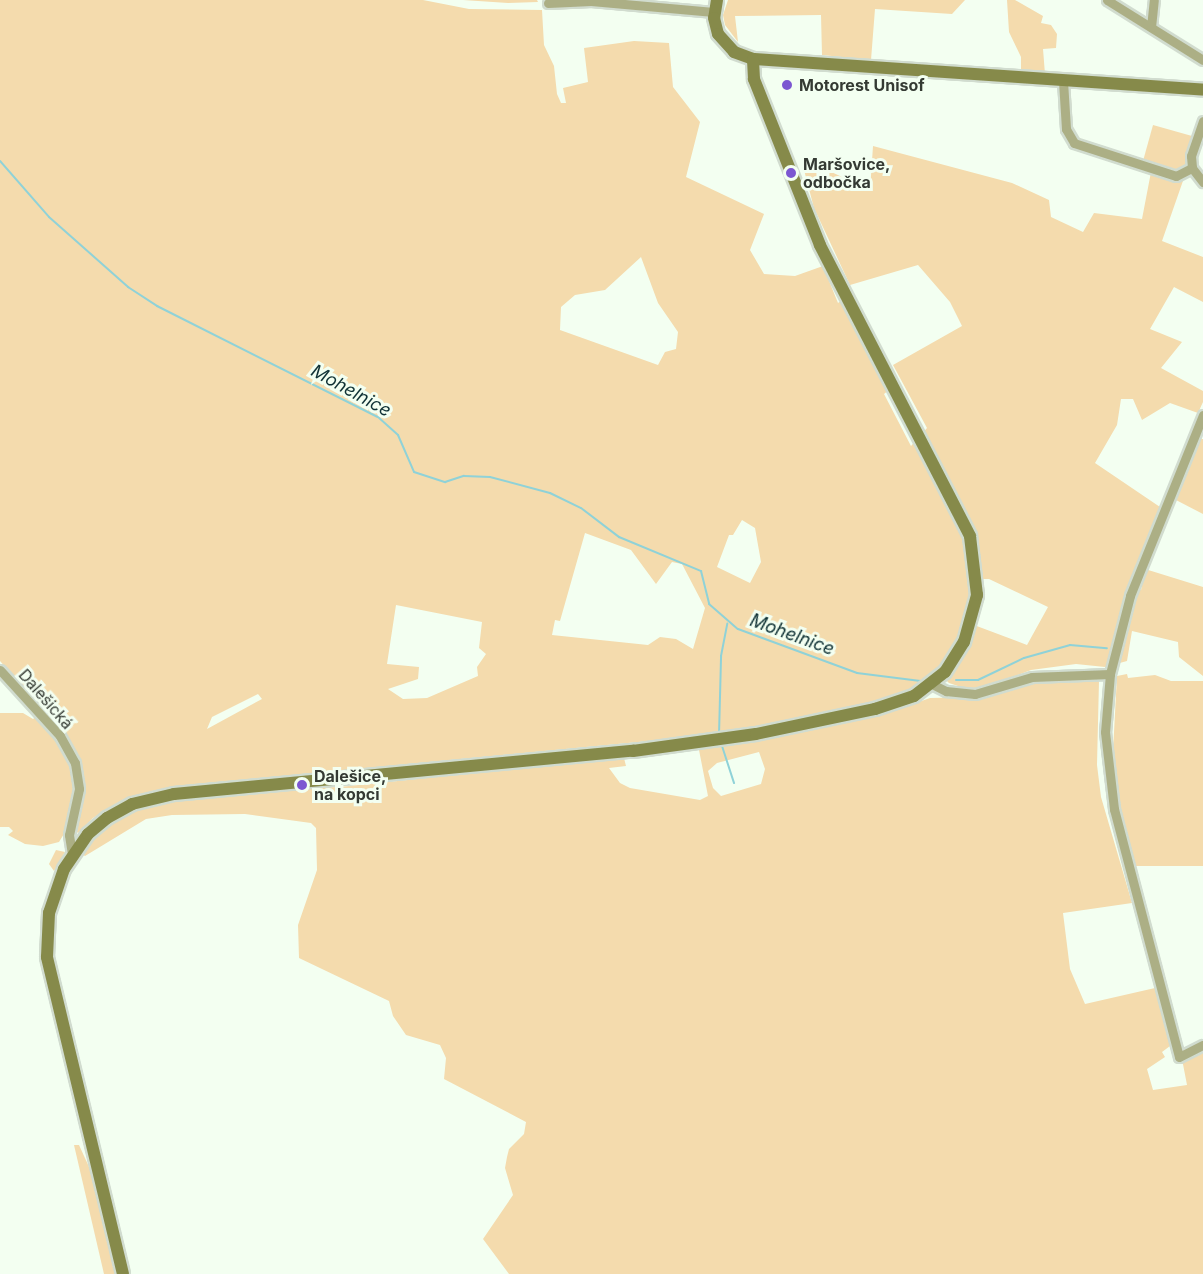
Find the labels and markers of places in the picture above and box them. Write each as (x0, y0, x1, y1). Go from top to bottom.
place label: Motorest Unisof (799, 75, 925, 95)
marker: Motorest Unisof (780, 78, 794, 92)
place label: Maršovice, odbočka (803, 154, 890, 192)
marker: Maršovice, odbočka (784, 166, 798, 180)
place label: Dalešice, na kopci (314, 766, 386, 804)
marker: Dalešice, na kopci (295, 778, 309, 792)

